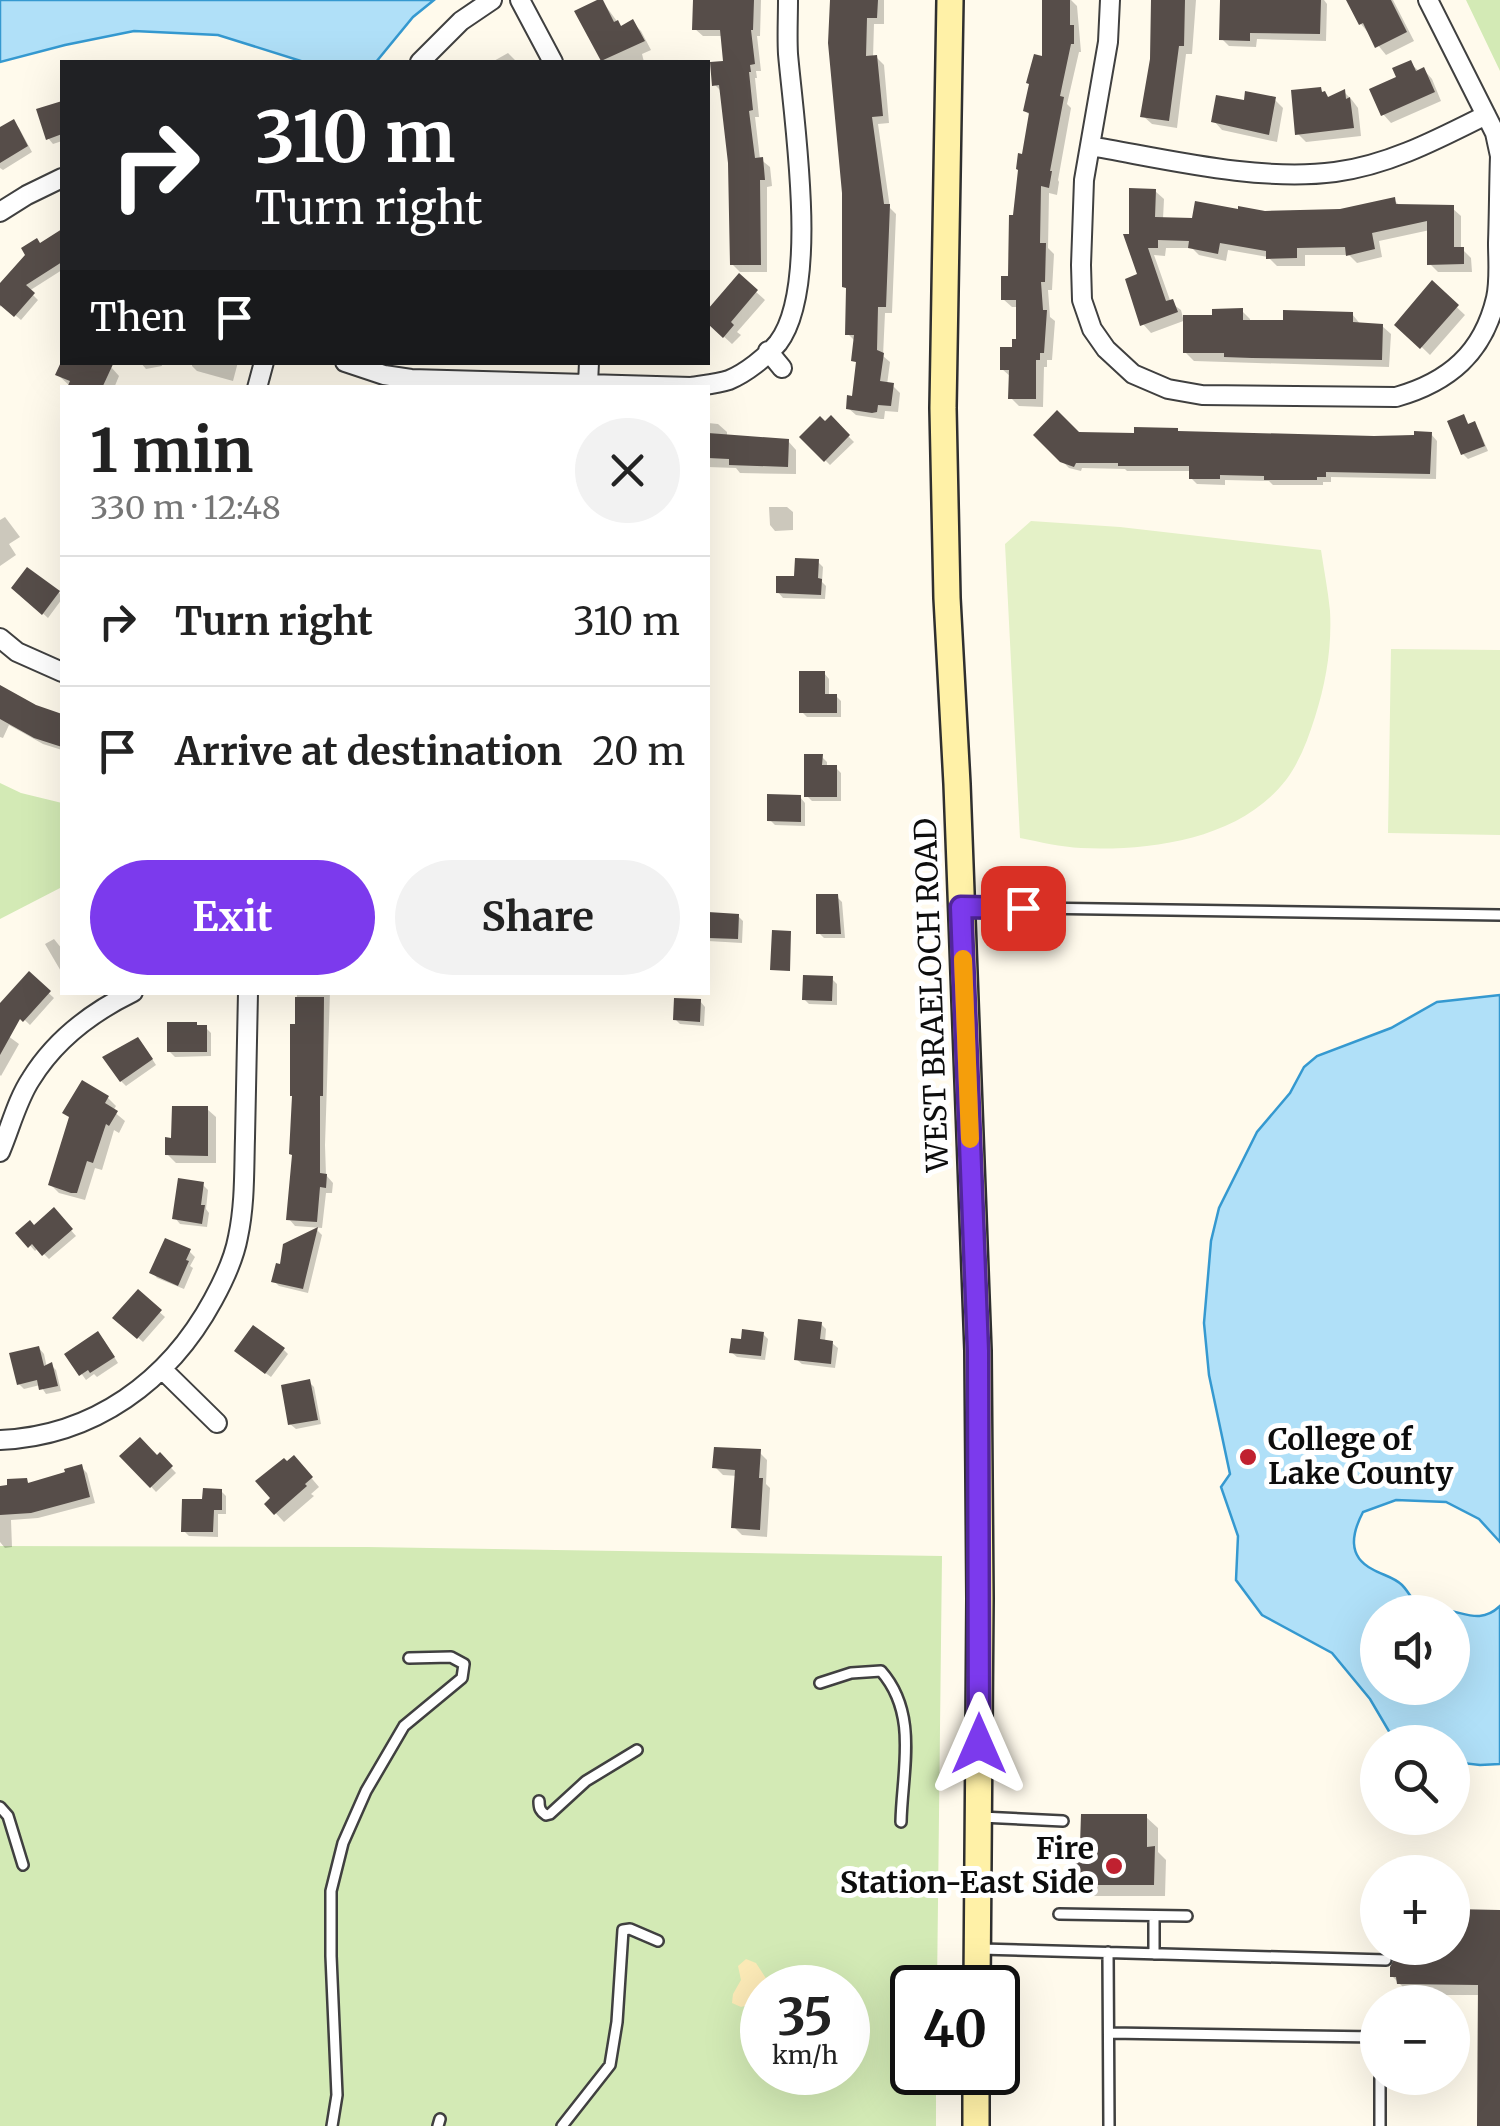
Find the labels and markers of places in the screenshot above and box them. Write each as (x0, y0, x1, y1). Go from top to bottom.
pin (981, 866, 1066, 951)
place label: College of Lake County (1268, 1420, 1454, 1492)
marker: College of Lake County (1237, 1446, 1259, 1468)
place label: Fire Station-East Side (840, 1829, 1094, 1901)
marker: Fire Station-East Side (1103, 1855, 1125, 1877)

